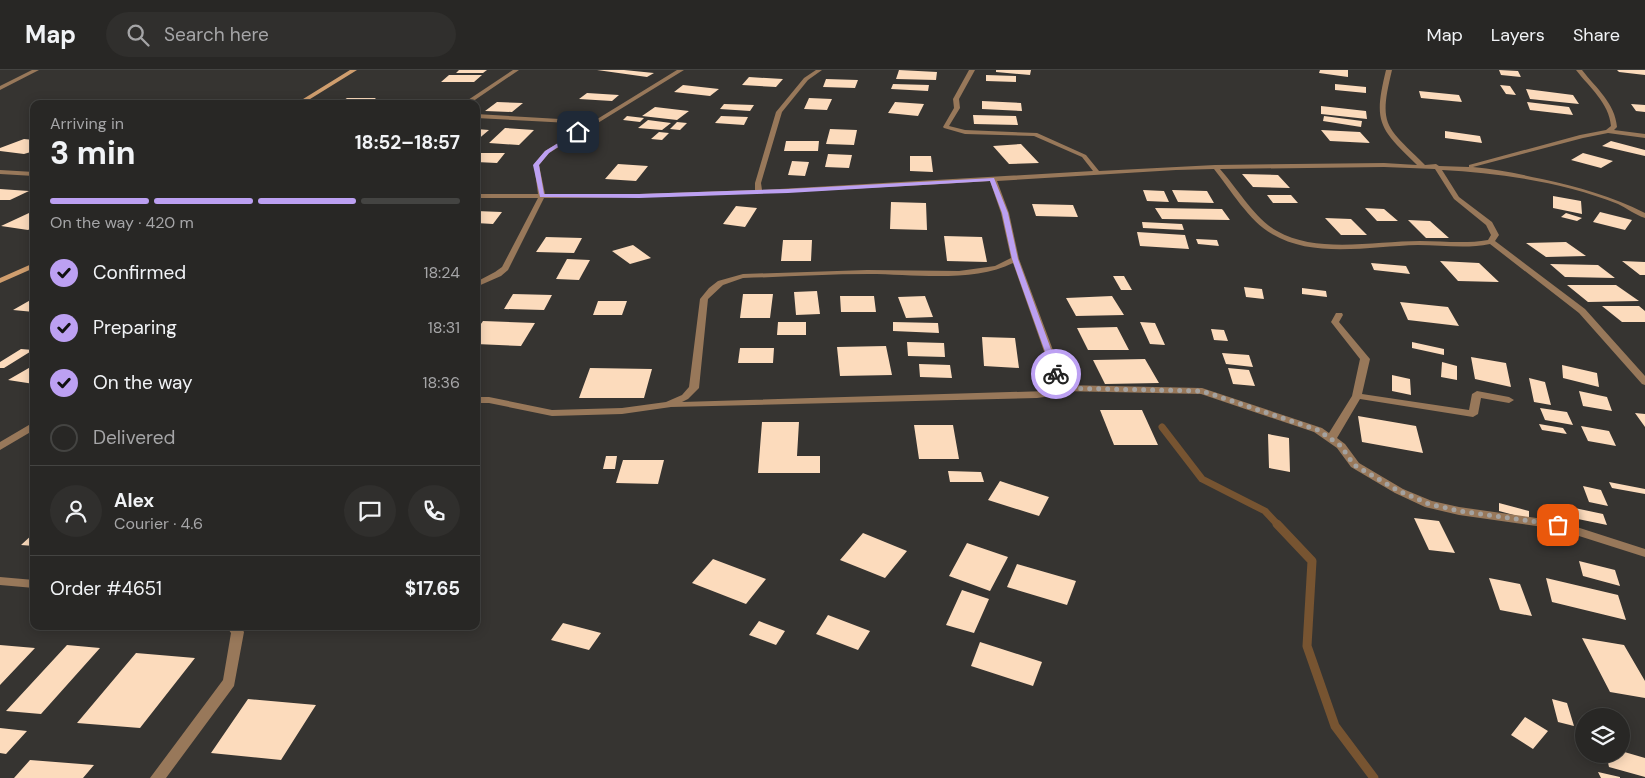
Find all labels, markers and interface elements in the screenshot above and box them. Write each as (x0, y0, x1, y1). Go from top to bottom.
search box (106, 12, 456, 57)
text: Map (25, 19, 76, 50)
icon: search (124, 21, 152, 49)
text: Search here (164, 22, 269, 47)
text: Map (1427, 23, 1463, 47)
text: Layers (1491, 23, 1545, 47)
text: Share (1573, 23, 1620, 47)
pin (557, 111, 599, 153)
text: Arriving in (50, 113, 124, 134)
icon: home (564, 118, 592, 146)
text: 18:52–18:57 (355, 130, 460, 155)
text: 3 min (50, 132, 135, 174)
text: On the way · 420 m (50, 212, 194, 233)
icon: check (50, 259, 78, 287)
text: Confirmed (93, 260, 186, 285)
text: 18:24 (423, 262, 460, 283)
icon: check (50, 314, 78, 342)
text: Preparing (93, 315, 177, 340)
text: 18:31 (428, 317, 460, 338)
courier (1031, 349, 1081, 399)
icon: bike (1042, 360, 1070, 388)
icon: check (50, 369, 78, 397)
text: On the way (93, 370, 193, 395)
text: 18:36 (423, 372, 460, 393)
text: Delivered (93, 425, 175, 450)
button: person (50, 485, 102, 537)
button: chat (344, 485, 396, 537)
button: phone (408, 485, 460, 537)
text: Alex (114, 488, 154, 513)
pin (1537, 504, 1579, 546)
icon: bag (1544, 511, 1572, 539)
text: Courier · 4.6 (114, 513, 203, 534)
text: Order #4651 (50, 576, 162, 601)
text: $17.65 (405, 576, 460, 601)
map controls (1575, 708, 1630, 763)
button: layers (1575, 708, 1630, 763)

